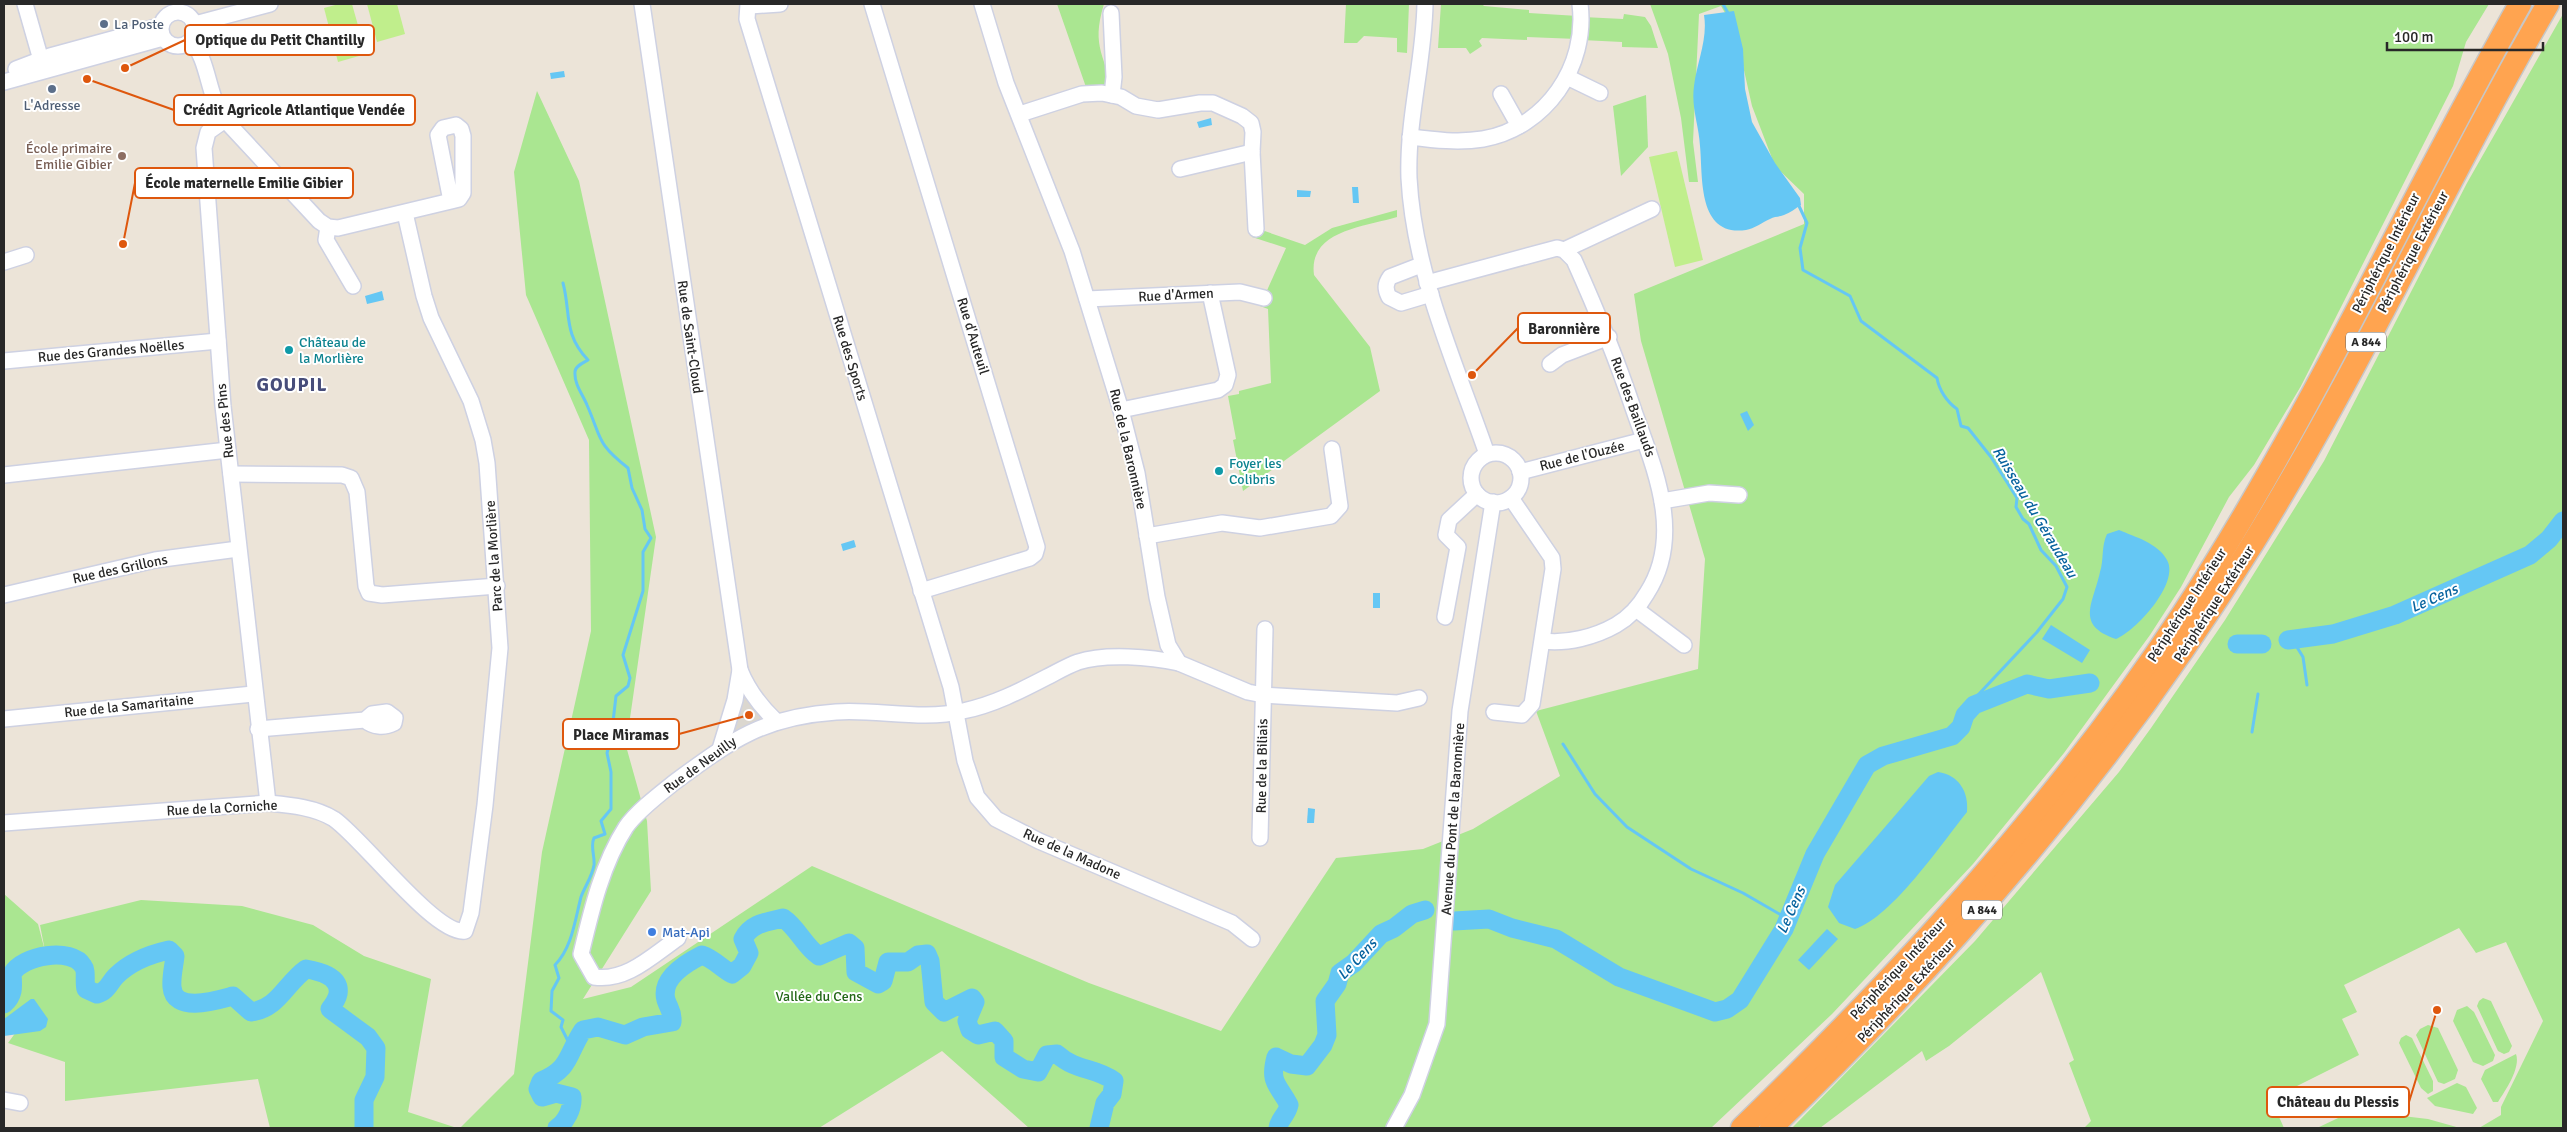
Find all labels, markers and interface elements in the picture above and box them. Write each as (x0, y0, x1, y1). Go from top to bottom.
place label: La Poste (114, 16, 164, 33)
marker: La Poste (98, 18, 110, 30)
scale bar (2387, 20, 2543, 52)
callout: Optique du Petit Chantilly (185, 25, 374, 55)
text: 100 m (2394, 28, 2434, 46)
text: Optique du Petit Chantilly (195, 31, 365, 49)
marker: L'Adresse (46, 83, 58, 95)
callout: Crédit Agricole Atlantique Vendée (174, 95, 415, 125)
place label: L'Adresse (23, 97, 81, 114)
text: Crédit Agricole Atlantique Vendée (183, 101, 405, 119)
place label: École primaire Emilie Gibier (26, 140, 113, 173)
marker: École primaire Emilie Gibier (116, 150, 128, 162)
callout: École maternelle Emilie Gibier (135, 168, 353, 198)
text: École maternelle Emilie Gibier (145, 173, 343, 192)
street label: Périphérique Extérieur (2374, 188, 2453, 316)
street label: Périphérique Intérieur (2348, 189, 2424, 316)
street label: Rue de Saint-Cloud (674, 279, 706, 395)
street label: Rue d'Armen (1138, 285, 1214, 305)
street label: Rue d'Auteuil (953, 296, 993, 376)
street label: Rue des Sports (829, 313, 871, 403)
callout: Baronnière (1518, 313, 1610, 343)
text: Baronnière (1528, 320, 1600, 338)
road number: A 844 (2346, 332, 2386, 352)
place label: Château de la Morlière (299, 334, 366, 367)
street label: Rue des Grandes Noëlles (37, 336, 185, 366)
marker: Château de la Morlière (283, 344, 295, 356)
street label: Rue des Baillauds (1607, 355, 1659, 459)
district label: GOUPIL (257, 373, 328, 397)
street label: Rue des Pins (213, 383, 237, 459)
street label: Rue de la Baronnière (1106, 387, 1150, 511)
street label: Rue de l'Ouzée (1538, 437, 1626, 475)
water label: Ruisseau du Géraudeau (1989, 443, 2082, 581)
place label: Foyer les Colibris (1229, 455, 1282, 488)
marker: Foyer les Colibris (1213, 465, 1225, 477)
street label: Parc de la Morlière (482, 500, 506, 612)
street label: Périphérique Extérieur (2170, 542, 2258, 665)
street label: Périphérique Intérieur (2144, 544, 2231, 665)
street label: Rue des Grillons (71, 551, 169, 587)
water label: Le Cens (2408, 579, 2462, 616)
street label: Rue de la Samaritaine (63, 691, 195, 721)
street label: Rue de la Biliais (1253, 718, 1271, 814)
callout: Place Miramas (563, 719, 679, 749)
street label: Avenue du Pont de la Baronnière (1438, 722, 1468, 916)
text: Place Miramas (573, 726, 669, 744)
street label: Rue de Neuilly (660, 733, 740, 797)
street label: Rue de la Corniche (166, 797, 278, 819)
street label: Rue de la Madone (1020, 825, 1124, 883)
water label: Le Cens (1773, 882, 1810, 936)
road number: A 844 (1962, 900, 2002, 920)
street label: Périphérique Intérieur (1847, 914, 1950, 1023)
place label: Mat-Api (662, 924, 710, 941)
marker: Mat-Api (646, 926, 658, 938)
water label: Le Cens (1334, 934, 1381, 983)
street label: Périphérique Extérieur (1854, 935, 1959, 1046)
park label: Vallée du Cens (776, 988, 862, 1005)
callout: Château du Plessis (2267, 1087, 2409, 1117)
text: Château du Plessis (2277, 1093, 2399, 1111)

